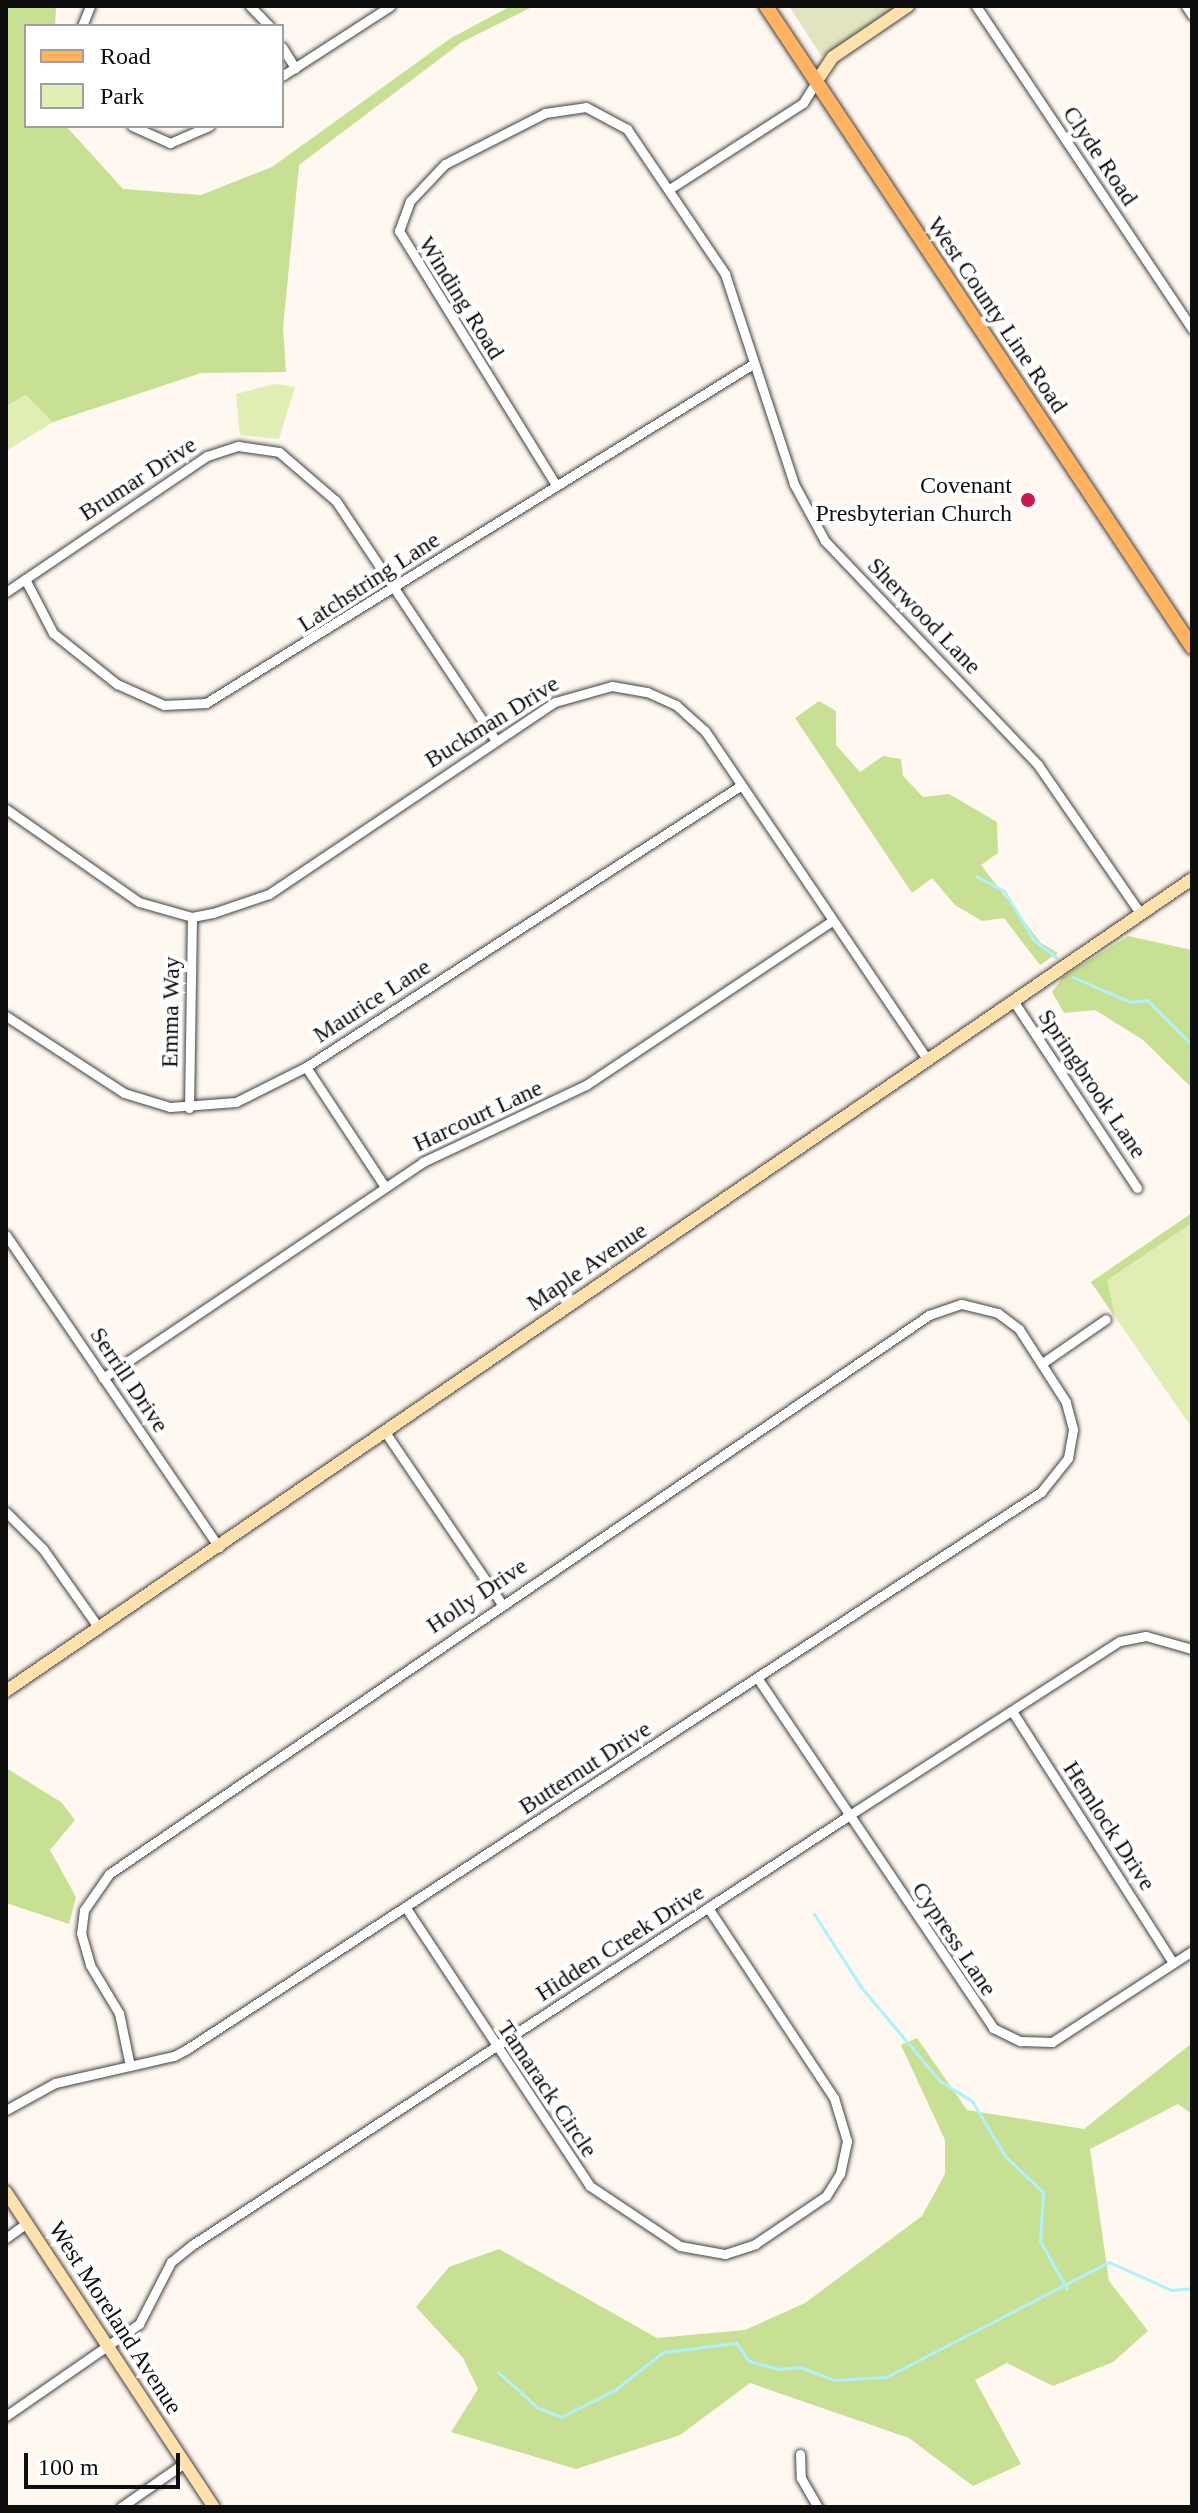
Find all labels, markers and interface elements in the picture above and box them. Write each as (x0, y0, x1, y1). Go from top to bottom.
legend (24, 24, 284, 128)
text: Road (100, 43, 151, 69)
text: Park (100, 83, 144, 109)
street label: Clyde Road (1056, 101, 1144, 211)
street label: West County Line Road (921, 211, 1073, 419)
street label: Winding Road (412, 231, 510, 365)
street label: Brumar Drive (74, 430, 202, 528)
place label: Covenant Presbyterian Church (815, 472, 1012, 528)
marker: Covenant Presbyterian Church (1019, 491, 1037, 509)
street label: Latchstring Lane (293, 525, 445, 639)
street label: Sherwood Lane (861, 552, 987, 680)
street label: Buckman Drive (420, 669, 564, 775)
street label: Maurice Lane (308, 952, 436, 1050)
street label: Emma Way (156, 956, 186, 1068)
street label: Springbrook Lane (1031, 1004, 1153, 1164)
street label: Harcourt Lane (409, 1074, 547, 1158)
street label: Maple Avenue (521, 1216, 653, 1318)
street label: Serrill Drive (83, 1322, 175, 1438)
street label: Holly Drive (421, 1552, 533, 1640)
street label: Butternut Drive (514, 1715, 656, 1821)
street label: Hemlock Drive (1056, 1756, 1162, 1896)
street label: Cypress Lane (905, 1877, 1003, 2001)
street label: Hidden Creek Drive (531, 1878, 709, 2008)
street label: Tamarack Circle (491, 2015, 603, 2163)
street label: West Moreland Avenue (42, 2216, 188, 2420)
scale bar (28, 2437, 184, 2487)
text: 100 m (38, 2454, 99, 2480)

